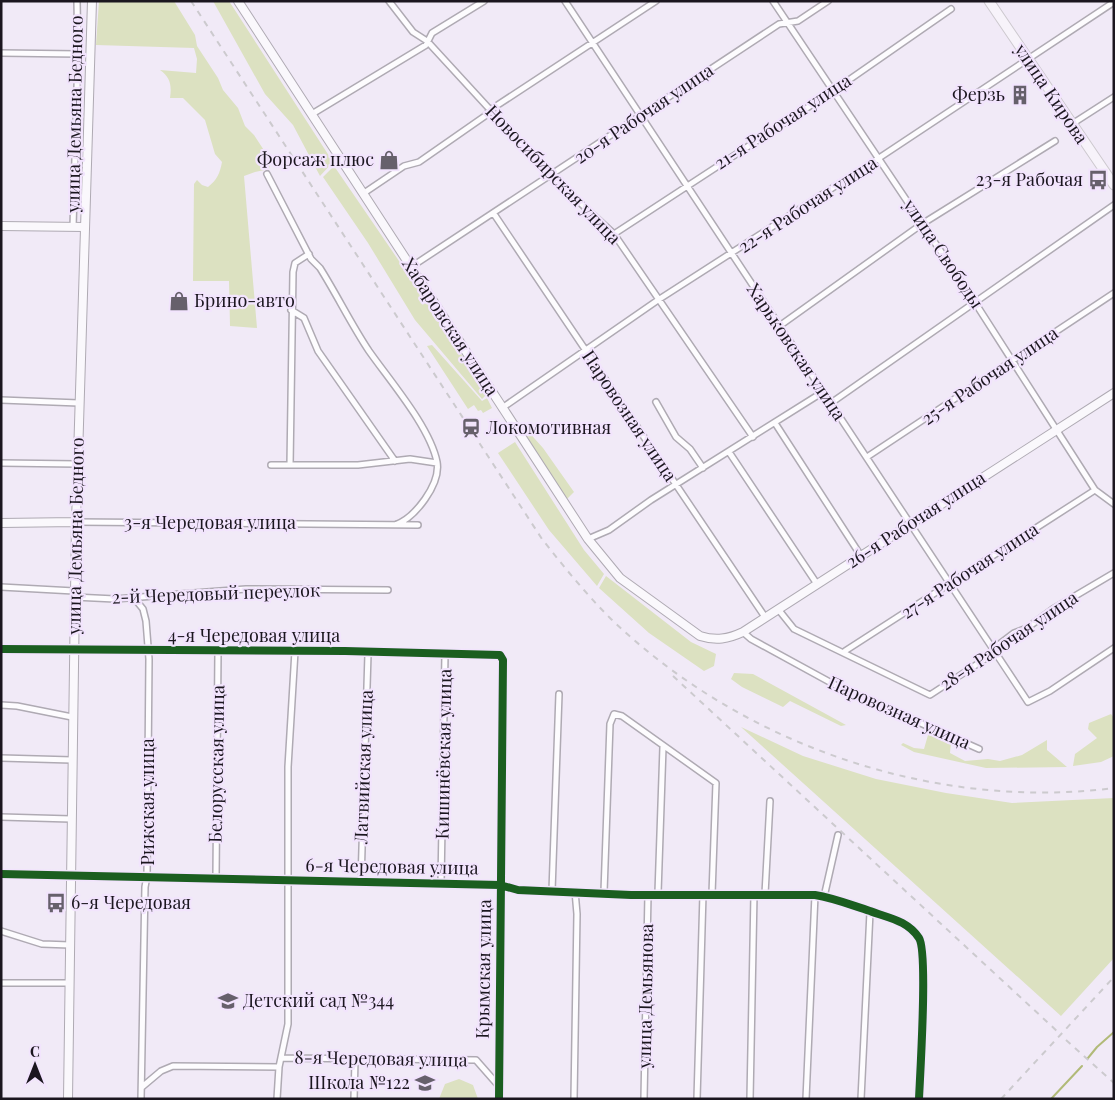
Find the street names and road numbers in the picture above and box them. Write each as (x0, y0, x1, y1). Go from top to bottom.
street label: улица Демьяна Бедного (60, 15, 88, 214)
street label: улица Кирова (1009, 38, 1094, 148)
street label: 20-я Рабочая улица (569, 58, 718, 169)
street label: 21-я Рабочая улица (709, 68, 856, 174)
street label: Новосибирская улица (481, 99, 627, 249)
street label: 22-я Рабочая улица (733, 150, 881, 258)
street label: улица Свободы (898, 193, 990, 313)
street label: Хабаровская улица (397, 253, 505, 400)
street label: Харьковская улица (742, 278, 852, 425)
street label: 25-я Рабочая улица (917, 321, 1062, 430)
street label: Паровозная улица (577, 345, 683, 486)
street label: улица Демьяна Бедного (61, 437, 89, 636)
street label: 26-я Рабочая улица (841, 465, 990, 573)
street label: 3-я Чередовая улица (124, 510, 296, 534)
street label: 27-я Рабочая улица (896, 517, 1043, 624)
street label: 2-й Чередовый переулок (111, 577, 321, 609)
street label: 28-я Рабочая улица (935, 585, 1082, 695)
street label: 4-я Чередовая улица (168, 623, 340, 647)
street label: Кишинёвская улица (430, 668, 456, 839)
street label: Паровозная улица (824, 670, 974, 754)
street label: Белорусская улица (203, 685, 229, 843)
street label: Латвийская улица (348, 689, 378, 846)
street label: Рижская улица (135, 738, 159, 866)
street label: 6-я Чередовая улица (305, 852, 479, 880)
street label: Крымская улица (470, 899, 496, 1039)
street label: улица Демьянова (632, 923, 658, 1070)
street label: 8-я Чередовая улица (294, 1044, 468, 1072)

